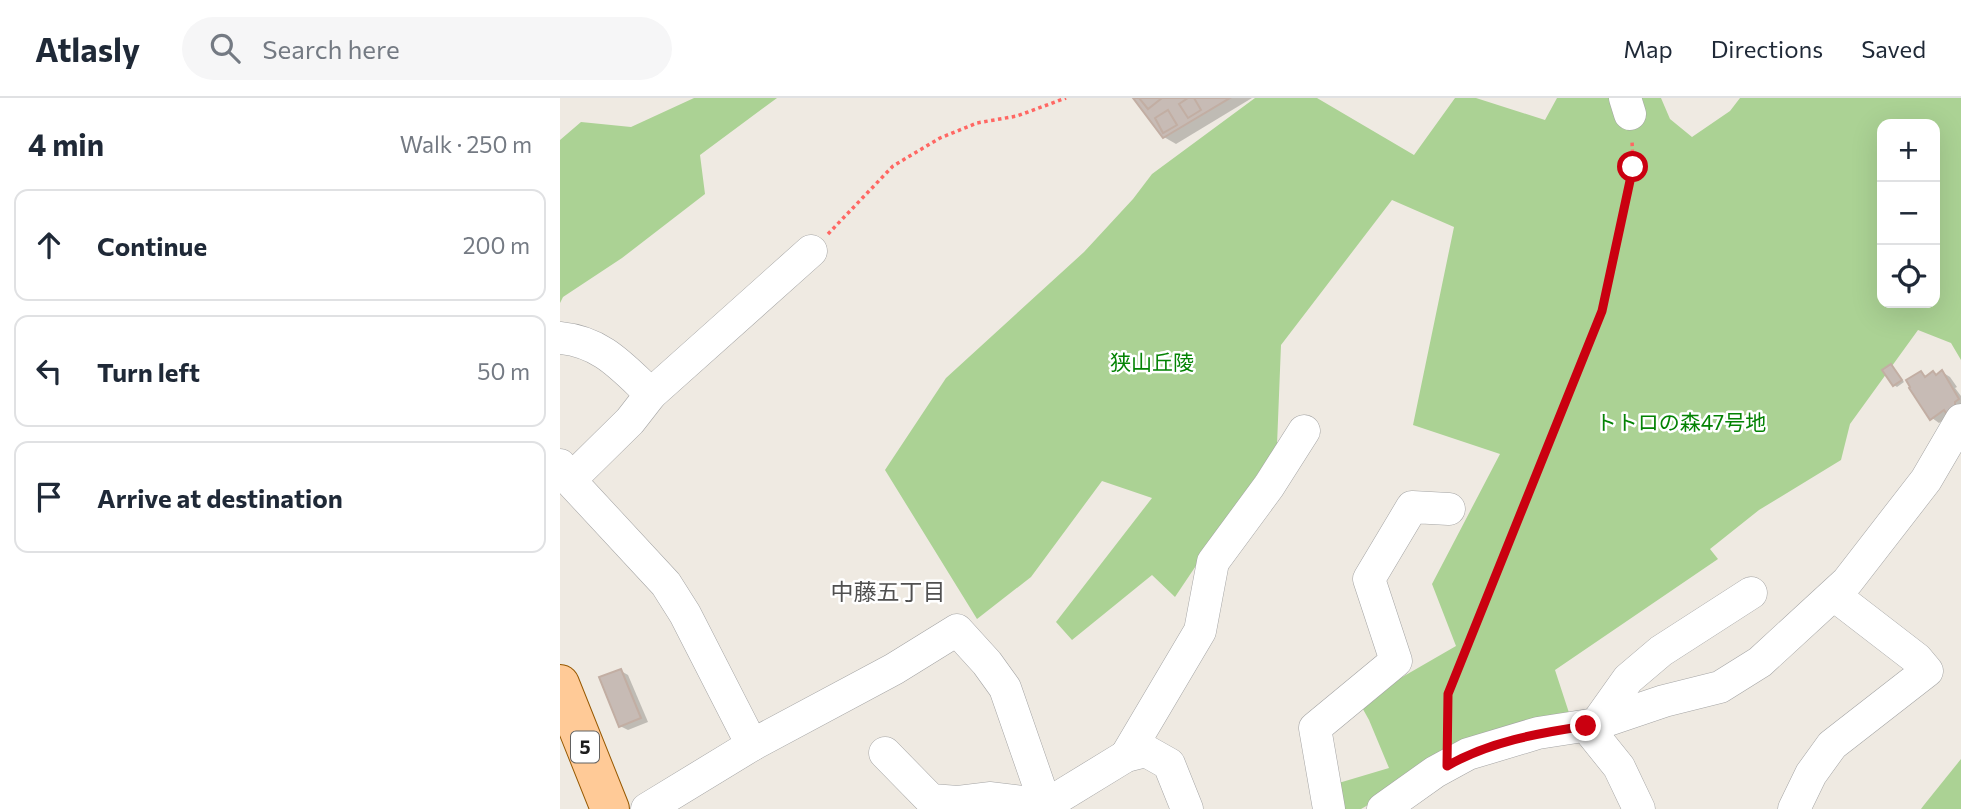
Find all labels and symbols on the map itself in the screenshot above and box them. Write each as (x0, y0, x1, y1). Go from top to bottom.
route start (1617, 151, 1648, 182)
park label: 狭山丘陵 (1110, 349, 1194, 374)
park label: トトロの森47号地 (1596, 409, 1766, 434)
district label: 中藤五丁目 (831, 577, 946, 605)
route end (1570, 710, 1601, 741)
road number: 5 (571, 732, 599, 762)

